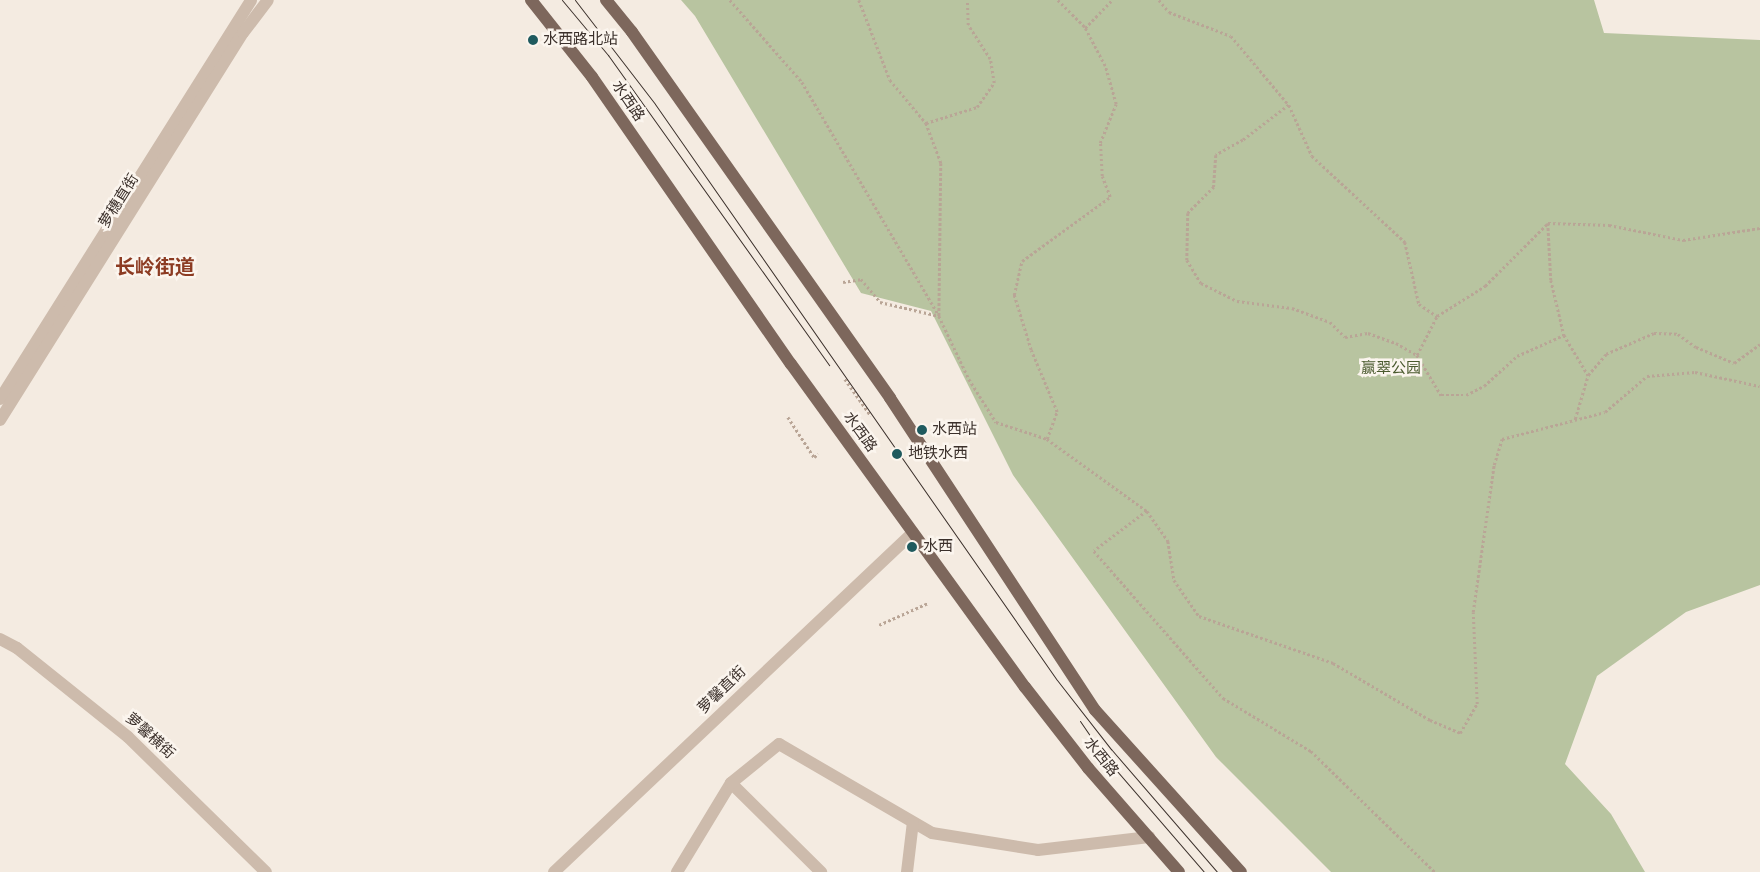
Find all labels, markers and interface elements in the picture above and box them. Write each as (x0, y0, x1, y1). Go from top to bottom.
place label: 水西路北站 (543, 31, 618, 49)
marker: 水西路北站 (527, 34, 539, 46)
street label: 水西路 (608, 77, 648, 125)
street label: 萝穗直街 (95, 171, 143, 231)
district label: 长岭街道 (115, 255, 195, 279)
park label: 赢翠公园 (1361, 360, 1421, 378)
street label: 水西路 (839, 409, 881, 455)
place label: 水西站 (932, 421, 977, 439)
marker: 水西站 (916, 424, 928, 436)
place label: 地铁水西 (908, 445, 968, 463)
marker: 地铁水西 (890, 447, 904, 461)
place label: 水西 (923, 538, 953, 556)
marker: 水西 (905, 540, 919, 554)
street label: 萝馨直街 (694, 663, 750, 717)
street label: 萝馨横街 (122, 709, 178, 763)
street label: 水西路 (1080, 734, 1122, 780)

